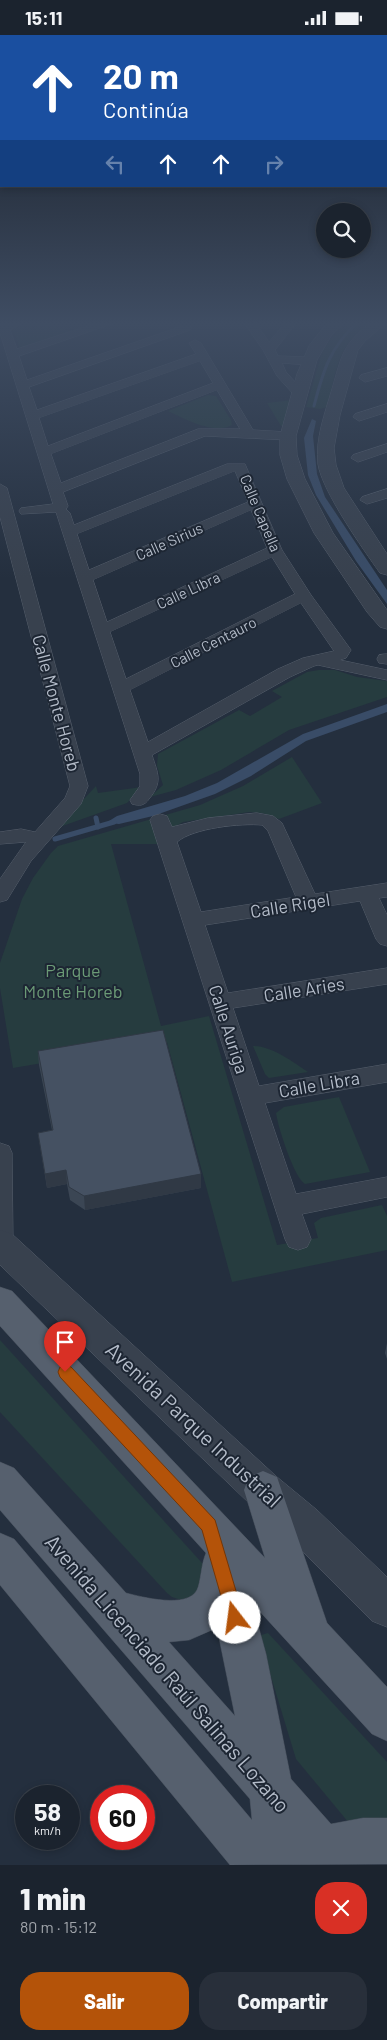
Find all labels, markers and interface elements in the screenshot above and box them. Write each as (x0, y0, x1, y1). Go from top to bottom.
text: 15:11 (25, 6, 62, 29)
text: 20 m (103, 54, 179, 96)
icon: ahead (20, 55, 85, 120)
text: Continúa (103, 96, 189, 122)
icon: left (101, 150, 129, 178)
icon: ahead (154, 150, 182, 178)
icon: ahead (207, 150, 235, 178)
icon: right (260, 150, 288, 178)
map controls (316, 203, 371, 258)
button: search (316, 203, 371, 258)
street label: Calle Capella (237, 472, 285, 554)
street label: Calle Sirius (133, 518, 205, 564)
street label: Calle Libra (153, 567, 223, 613)
street label: Calle Centauro (167, 613, 259, 671)
street label: Calle Monte Horeb (28, 632, 86, 774)
street label: Calle Rigel (249, 888, 331, 922)
park label: Parque Monte Horeb (23, 959, 123, 1002)
street label: Calle Aries (262, 972, 346, 1006)
street label: Calle Auriga (204, 982, 254, 1076)
street label: Calle Libra (277, 1066, 361, 1102)
pin (44, 1321, 86, 1372)
icon: arrive (51, 1328, 79, 1356)
street label: Avenida Parque Industrial (101, 1336, 287, 1512)
street label: Avenida Licenciado Raúl Salinas Lozano (40, 1529, 296, 1817)
position arrow (208, 1591, 260, 1643)
speed limit sign: 60 (90, 1785, 155, 1850)
text: 58 (34, 1796, 61, 1826)
text: km/h (34, 1823, 61, 1837)
text: 1 min (20, 1880, 86, 1916)
button: close (315, 1882, 367, 1934)
text: 80 m · 15:12 (20, 1917, 97, 1936)
button: Salir (20, 1972, 189, 2030)
button: Compartir (199, 1972, 367, 2030)

